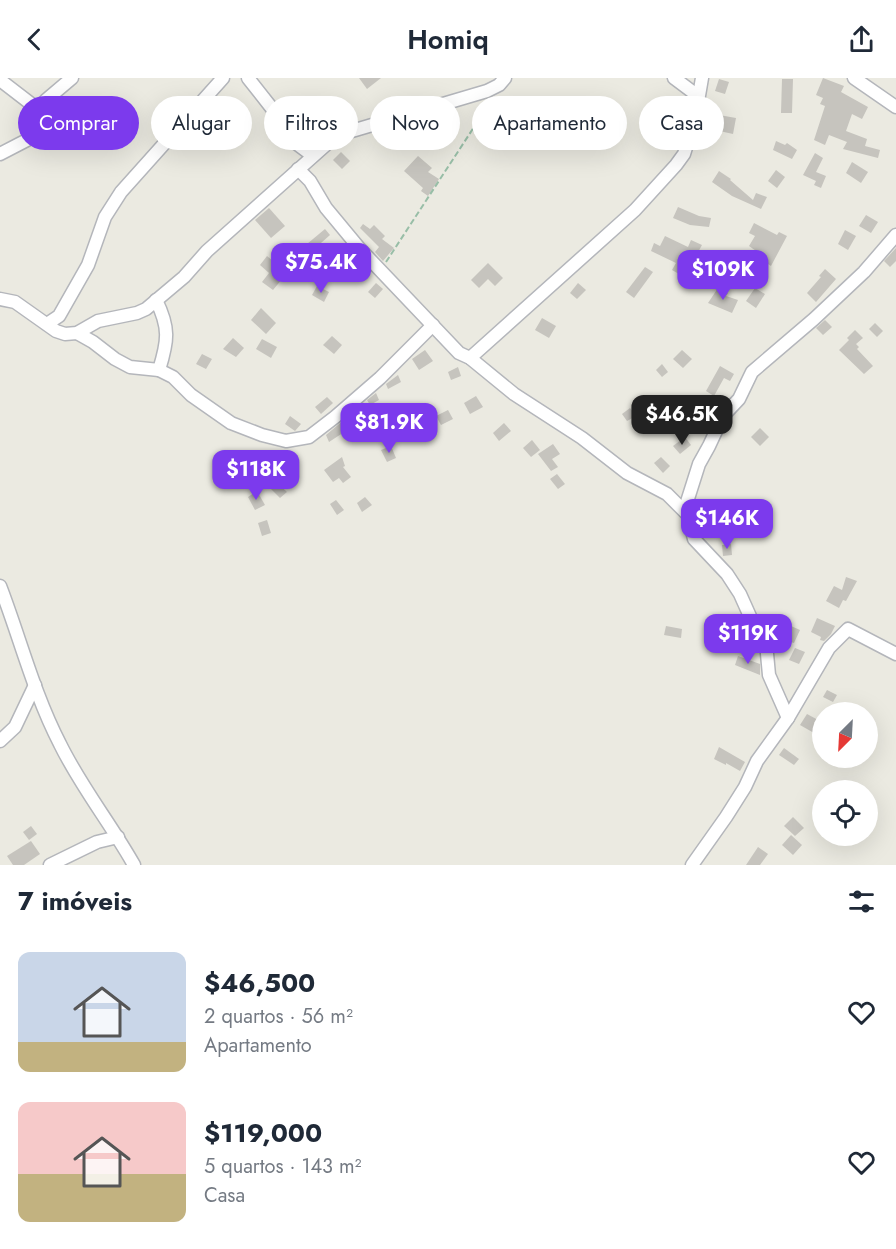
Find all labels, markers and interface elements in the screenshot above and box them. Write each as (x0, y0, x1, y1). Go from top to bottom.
text: Homiq (407, 20, 489, 59)
icon: back (18, 23, 51, 56)
icon: share (845, 23, 878, 56)
chip: Comprar (18, 96, 139, 150)
chip: Alugar (151, 96, 252, 150)
chip: Filtros (264, 96, 358, 150)
chip: Novo (370, 96, 460, 150)
chip: Apartamento (472, 96, 627, 150)
chip: Casa (639, 96, 724, 150)
pin: $75.4K (272, 243, 370, 294)
text: $75.4K (285, 248, 357, 277)
pin: $109K (681, 250, 765, 301)
text: $109K (691, 255, 755, 284)
pin: $46.5K (633, 395, 731, 446)
text: $46.5K (645, 400, 719, 429)
pin: $81.9K (340, 403, 438, 454)
text: $81.9K (355, 408, 423, 437)
pin: $118K (214, 450, 298, 501)
text: $118K (226, 455, 286, 484)
pin: $146K (685, 499, 769, 550)
text: $146K (695, 504, 759, 533)
pin: $119K (706, 614, 790, 665)
text: $119K (718, 619, 778, 648)
north arrow (812, 702, 878, 768)
map controls (812, 702, 878, 846)
button: locate (812, 780, 878, 846)
text: 7 imóveis (18, 882, 132, 920)
icon: filters (845, 885, 878, 918)
text: $46,500 (204, 964, 315, 1002)
icon: home (66, 976, 138, 1048)
icon: heart (845, 996, 878, 1029)
text: 2 quartos · 56 m² (204, 1002, 353, 1031)
text: Apartamento (204, 1031, 312, 1060)
text: $119,000 (204, 1114, 322, 1152)
icon: home (66, 1126, 138, 1198)
icon: heart (845, 1146, 878, 1179)
text: 5 quartos · 143 m² (204, 1152, 362, 1181)
text: Casa (204, 1181, 245, 1210)

